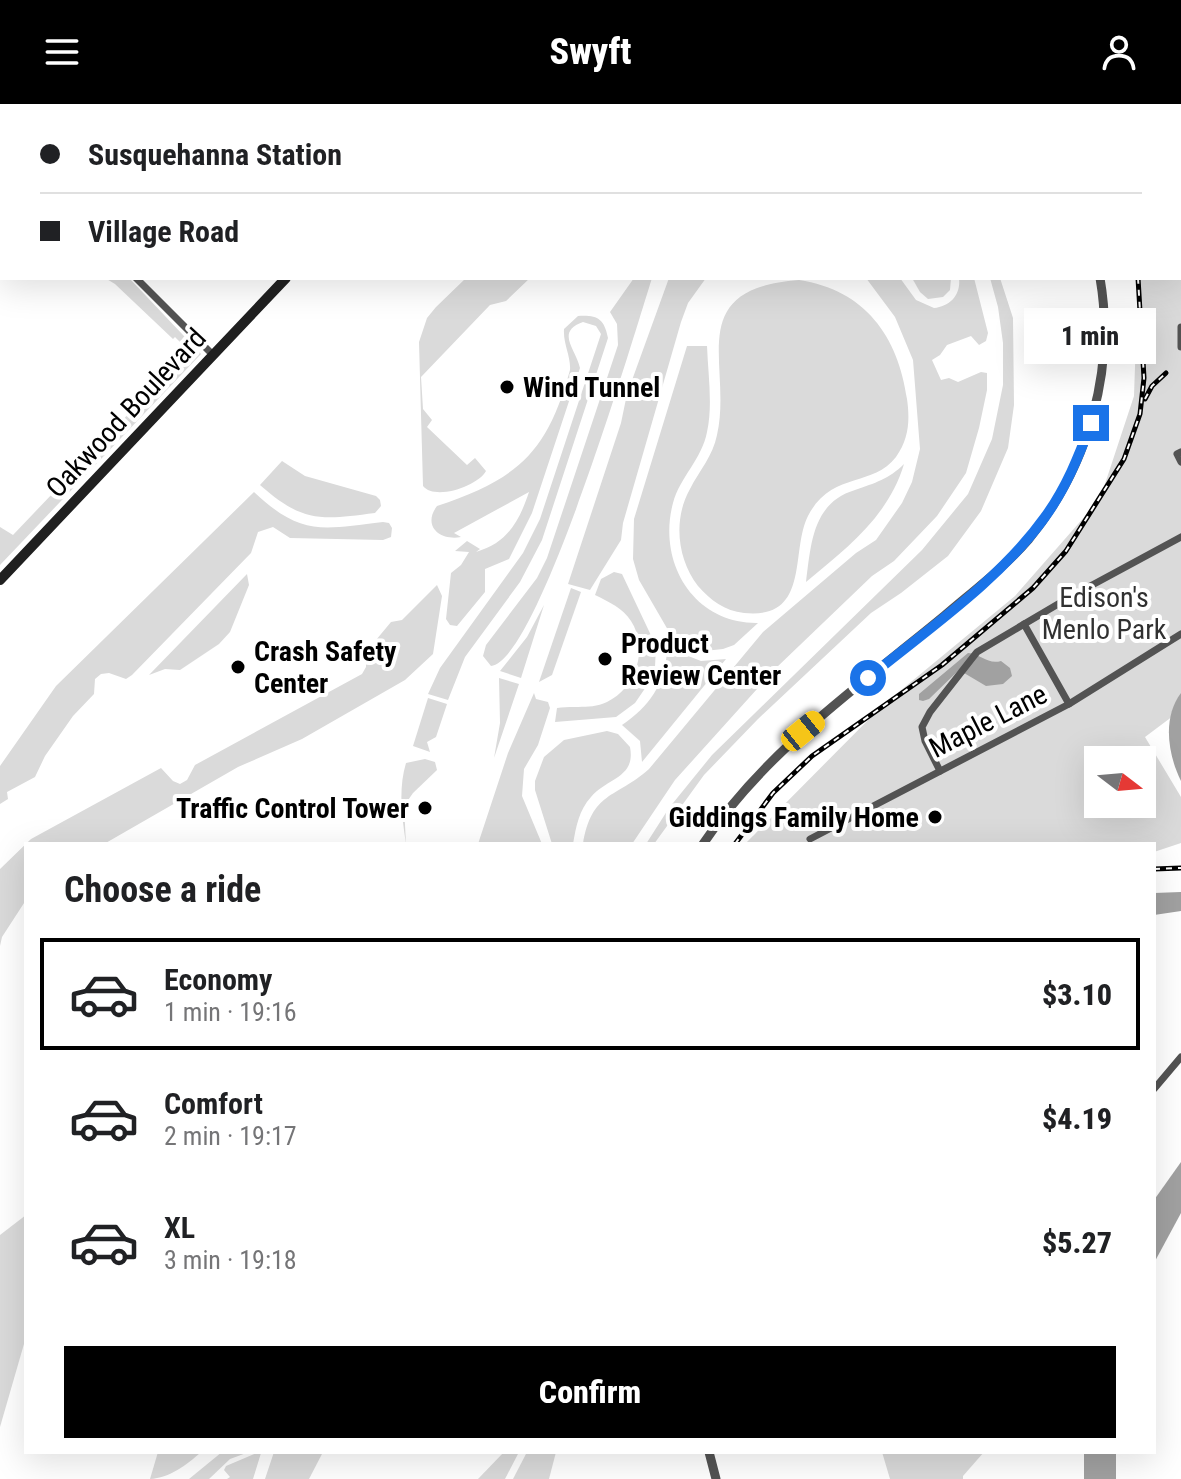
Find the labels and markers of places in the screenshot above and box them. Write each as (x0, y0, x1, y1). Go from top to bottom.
place label: Wind Tunnel (523, 371, 660, 404)
marker: Wind Tunnel (498, 378, 516, 396)
place label: Product Review Center (621, 627, 781, 692)
place label: Crash Safety Center (254, 635, 397, 700)
marker: Product Review Center (596, 650, 614, 668)
marker: Crash Safety Center (229, 658, 247, 676)
place label: Traffic Control Tower (176, 792, 409, 825)
marker: Traffic Control Tower (416, 799, 434, 817)
place label: Giddings Family Home (669, 801, 919, 834)
marker: Giddings Family Home (926, 808, 944, 826)

